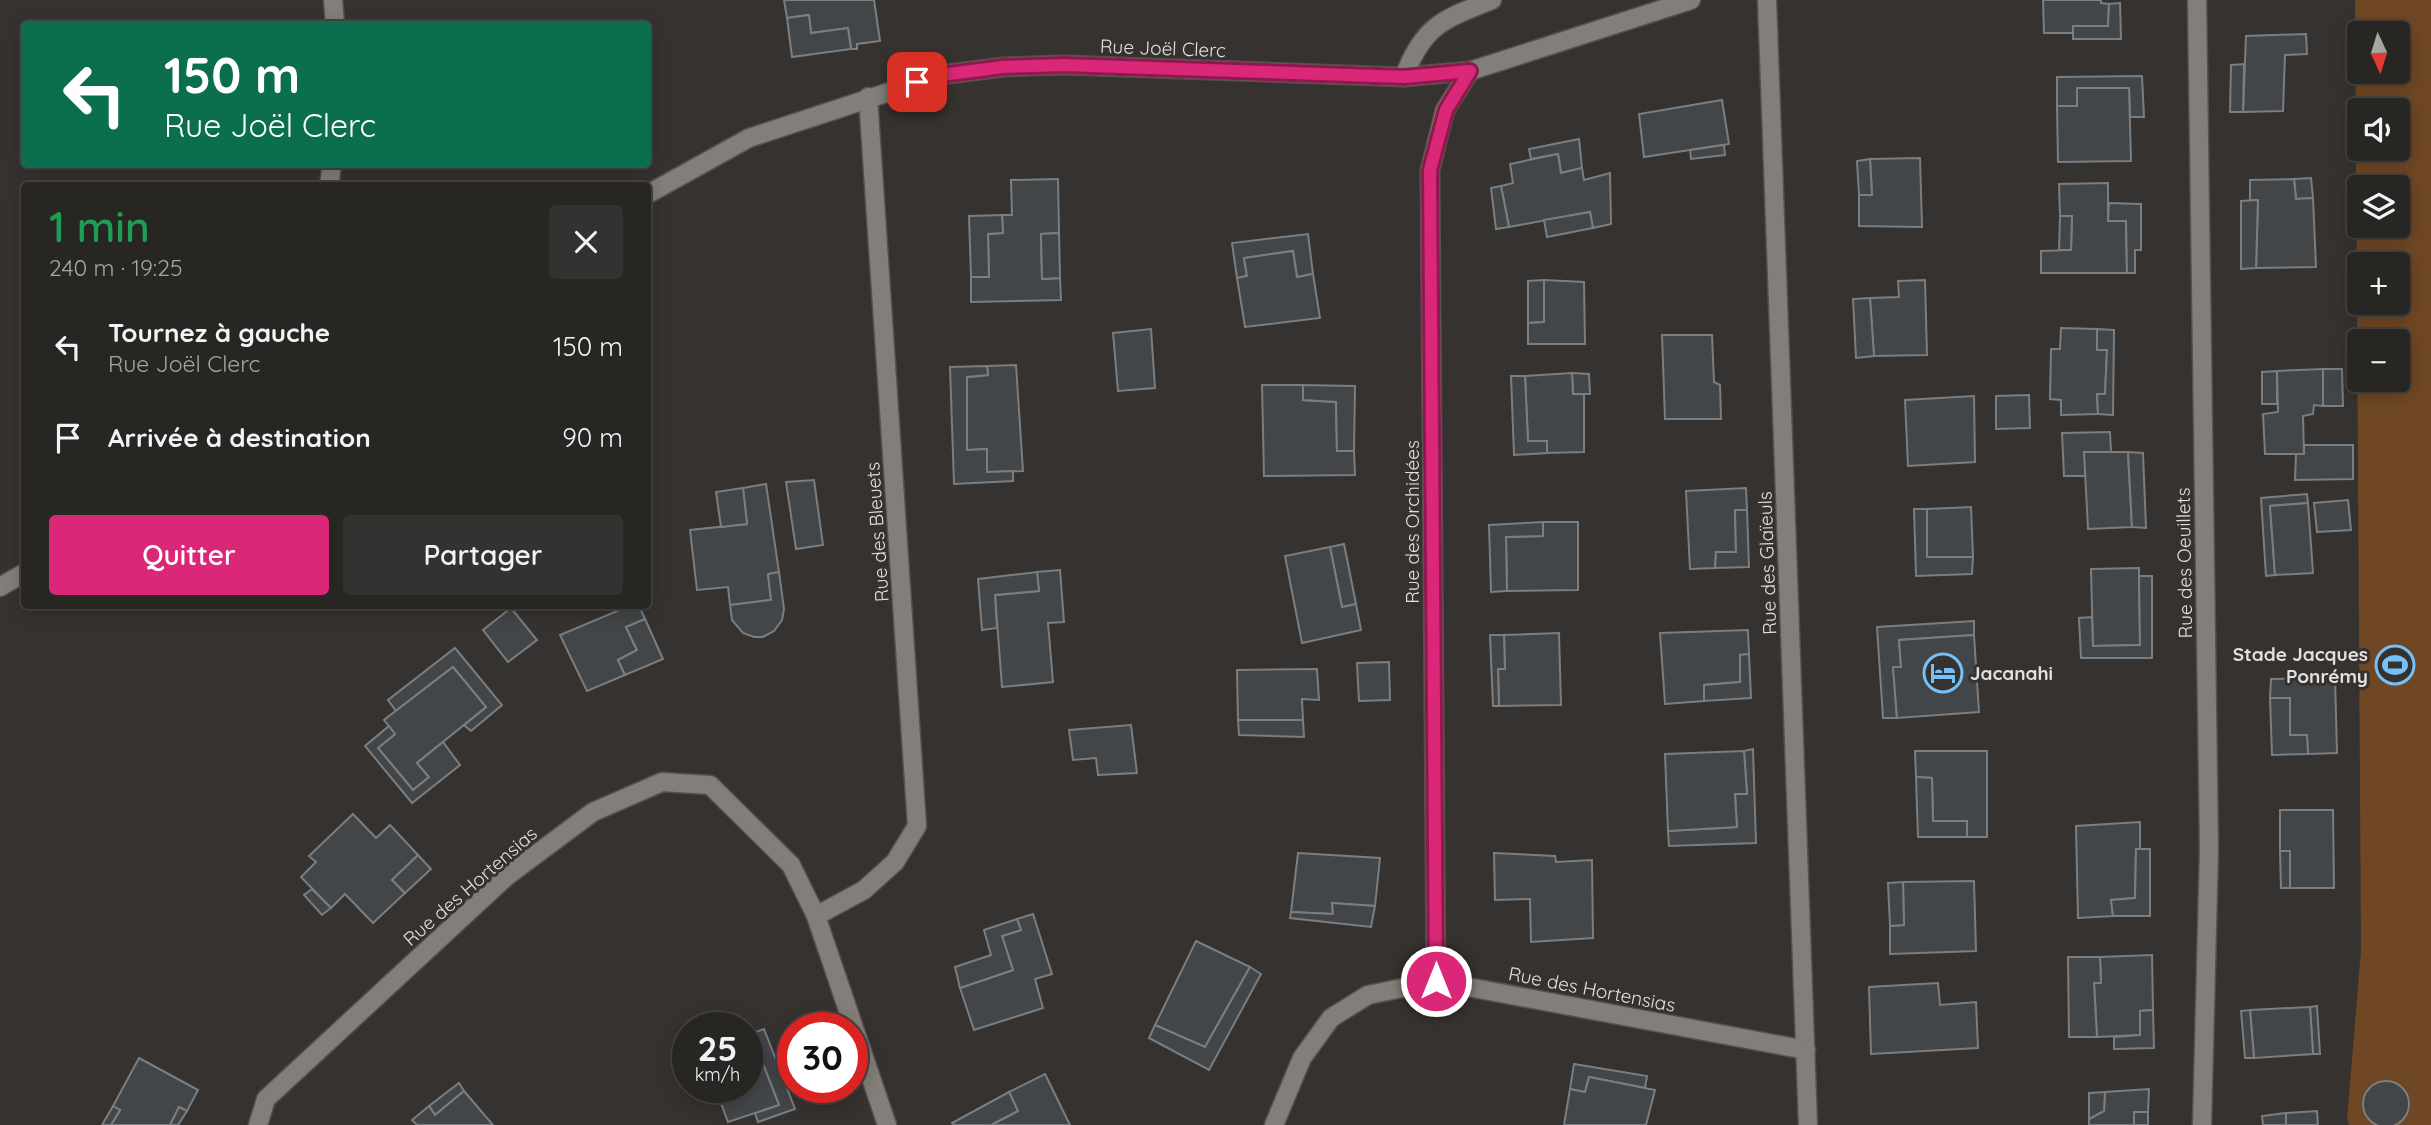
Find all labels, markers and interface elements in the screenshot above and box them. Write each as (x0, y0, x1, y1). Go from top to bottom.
north arrow (2347, 21, 2410, 84)
map controls (2347, 21, 2410, 392)
street label: Rue Joël Clerc (1100, 34, 1227, 62)
text: 150 m (164, 44, 300, 105)
icon: left (49, 49, 140, 140)
pin (887, 52, 947, 112)
icon: arrive (898, 63, 936, 101)
button: sound (2347, 98, 2410, 161)
text: Rue Joël Clerc (164, 105, 376, 145)
button: layers (2347, 175, 2410, 238)
text: 1 min (49, 200, 150, 253)
button: close (549, 205, 623, 279)
button: + (2347, 252, 2410, 315)
text: 240 m · 19:25 (49, 253, 182, 282)
text: Tournez à gauche (108, 316, 330, 349)
icon: left (49, 328, 87, 366)
button: − (2347, 329, 2410, 392)
text: 150 m (553, 330, 623, 363)
text: Rue Joël Clerc (108, 349, 261, 378)
icon: arrive (49, 419, 87, 457)
text: Arrivée à destination (108, 421, 371, 454)
text: 90 m (562, 421, 623, 454)
street label: Rue des Orchidées (1400, 440, 1424, 604)
street label: Rue des Bleuets (860, 461, 894, 603)
street label: Rue des Oeuillets (2171, 487, 2197, 639)
street label: Rue des Glaïeuls (1752, 491, 1781, 635)
button: Quitter (49, 515, 329, 595)
button: Partager (343, 515, 623, 595)
place label: Stade Jacques Ponrémy (2233, 642, 2368, 688)
sports icon: Stade Jacques Ponrémy (2374, 644, 2416, 686)
hotel icon: Jacanahi (1922, 652, 1964, 694)
place label: Jacanahi (1970, 661, 2053, 685)
street label: Rue des Hortensias (398, 821, 542, 951)
position arrow (1399, 944, 1473, 1018)
street label: Rue des Hortensias (1506, 961, 1678, 1017)
speed limit sign: 30 (777, 1012, 868, 1103)
text: 25 (697, 1026, 738, 1070)
text: km/h (695, 1063, 740, 1086)

